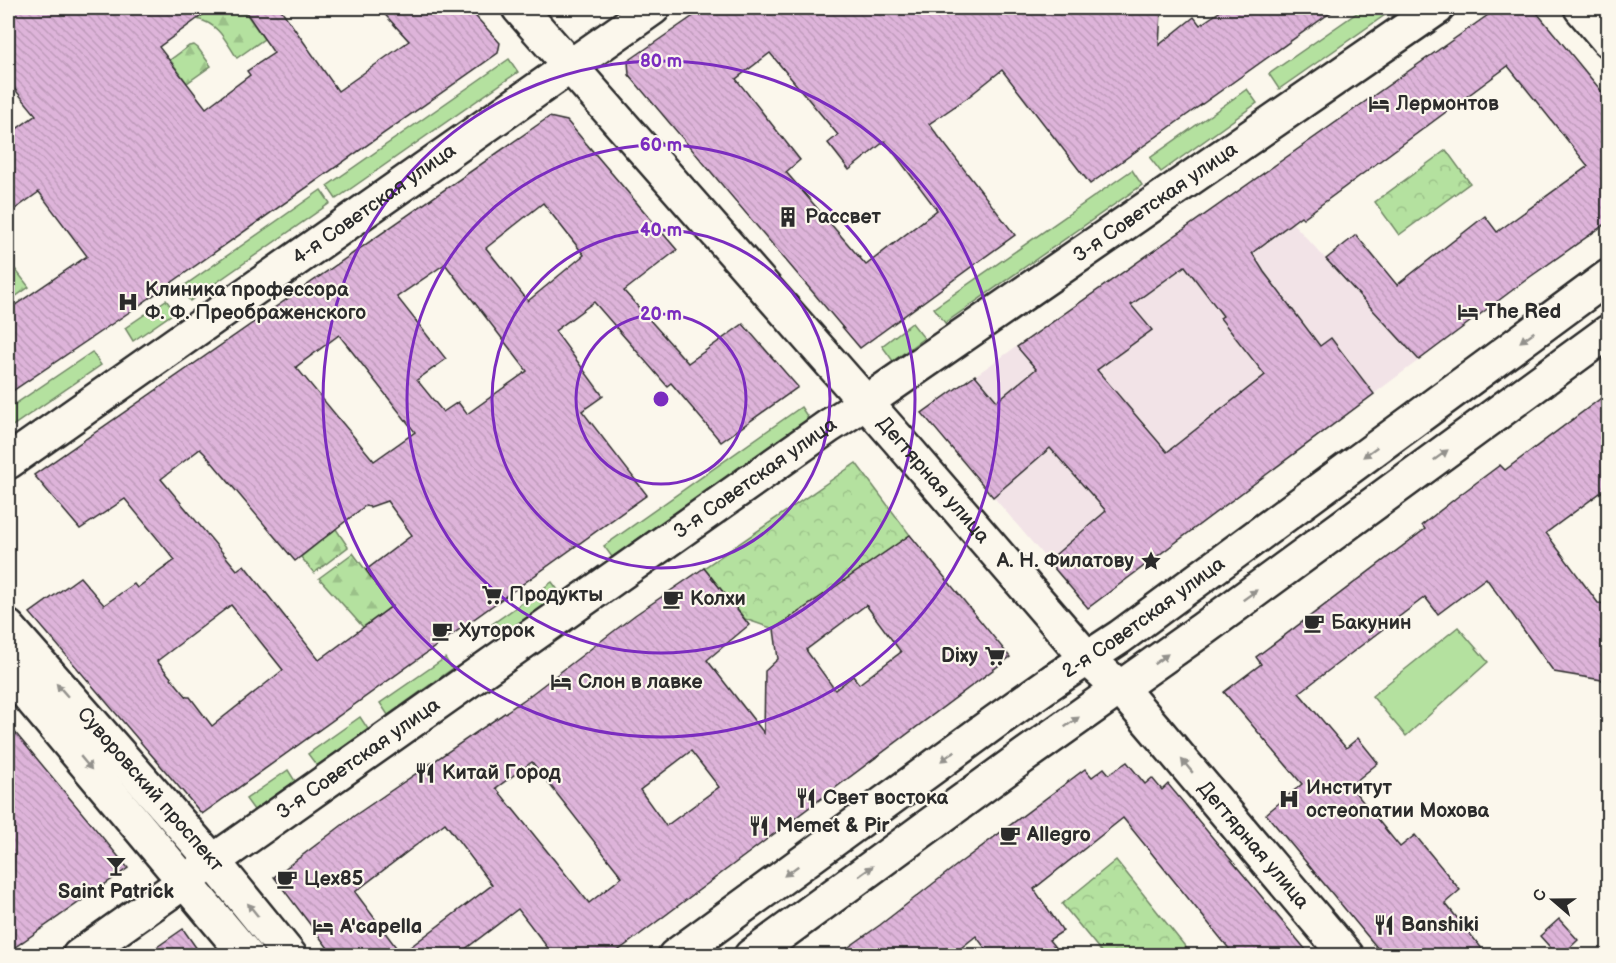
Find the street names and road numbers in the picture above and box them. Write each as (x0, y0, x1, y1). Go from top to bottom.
street label: 3-я Советская улица (1069, 137, 1242, 268)
street label: 4-я Советская улица (288, 138, 461, 270)
street label: 3-я Советская улица (669, 412, 841, 544)
street label: Дегтярная улица (872, 412, 995, 548)
street label: 2-я Советская улица (1058, 552, 1230, 684)
street label: 3-я Советская улица (272, 693, 445, 825)
street label: Суворовский проспект (72, 703, 229, 877)
street label: Дегтярная улица (1193, 776, 1314, 914)

